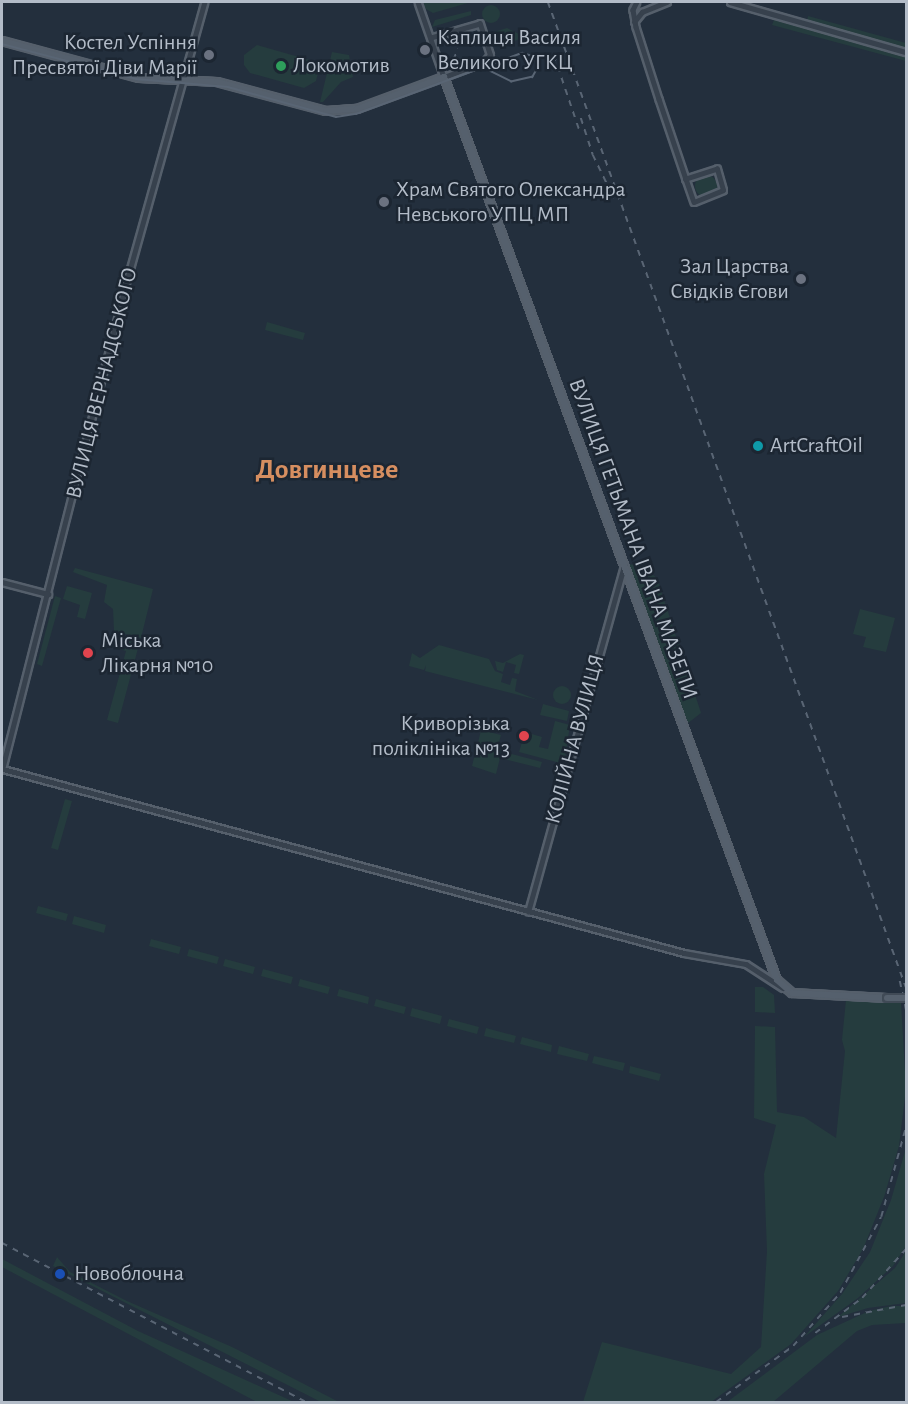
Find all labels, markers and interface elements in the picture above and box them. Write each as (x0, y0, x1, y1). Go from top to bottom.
place label: Каплиця Василя Великого УГКЦ (437, 24, 581, 76)
place label: Костел Успіння Пресвятої Діви Марії (12, 29, 197, 80)
marker: Каплиця Василя Великого УГКЦ (418, 43, 432, 57)
marker: Костел Успіння Пресвятої Діви Марії (202, 48, 216, 62)
place label: Локомотив (293, 53, 390, 79)
marker: Локомотив (274, 59, 288, 73)
place label: Храм Святого Олександра Невського УПЦ МП (396, 176, 626, 228)
marker: Храм Святого Олександра Невського УПЦ МП (377, 195, 391, 209)
place label: Зал Царства Свідків Єгови (670, 253, 789, 304)
street label: ВУЛИЦЯ ВЕРНАДСЬКОГО (60, 265, 144, 501)
marker: Зал Царства Свідків Єгови (794, 272, 808, 286)
street label: ВУЛИЦЯ ГЕТЬМАНА ІВАНА МАЗЕПИ (563, 375, 703, 703)
place label: ArtCraftOil (770, 433, 863, 459)
marker: ArtCraftOil (751, 439, 765, 453)
district label: Довгинцеве (256, 453, 398, 487)
place label: Міська Лікарня №10 (101, 627, 213, 678)
marker: Міська Лікарня №10 (79, 644, 97, 662)
street label: КОЛІЙНА ВУЛИЦЯ (540, 651, 610, 827)
place label: Криворізька поліклініка №13 (372, 710, 510, 762)
marker: Криворізька поліклініка №13 (515, 727, 533, 745)
place label: Новоблочна (74, 1261, 184, 1287)
marker: Новоблочна (51, 1265, 69, 1283)

